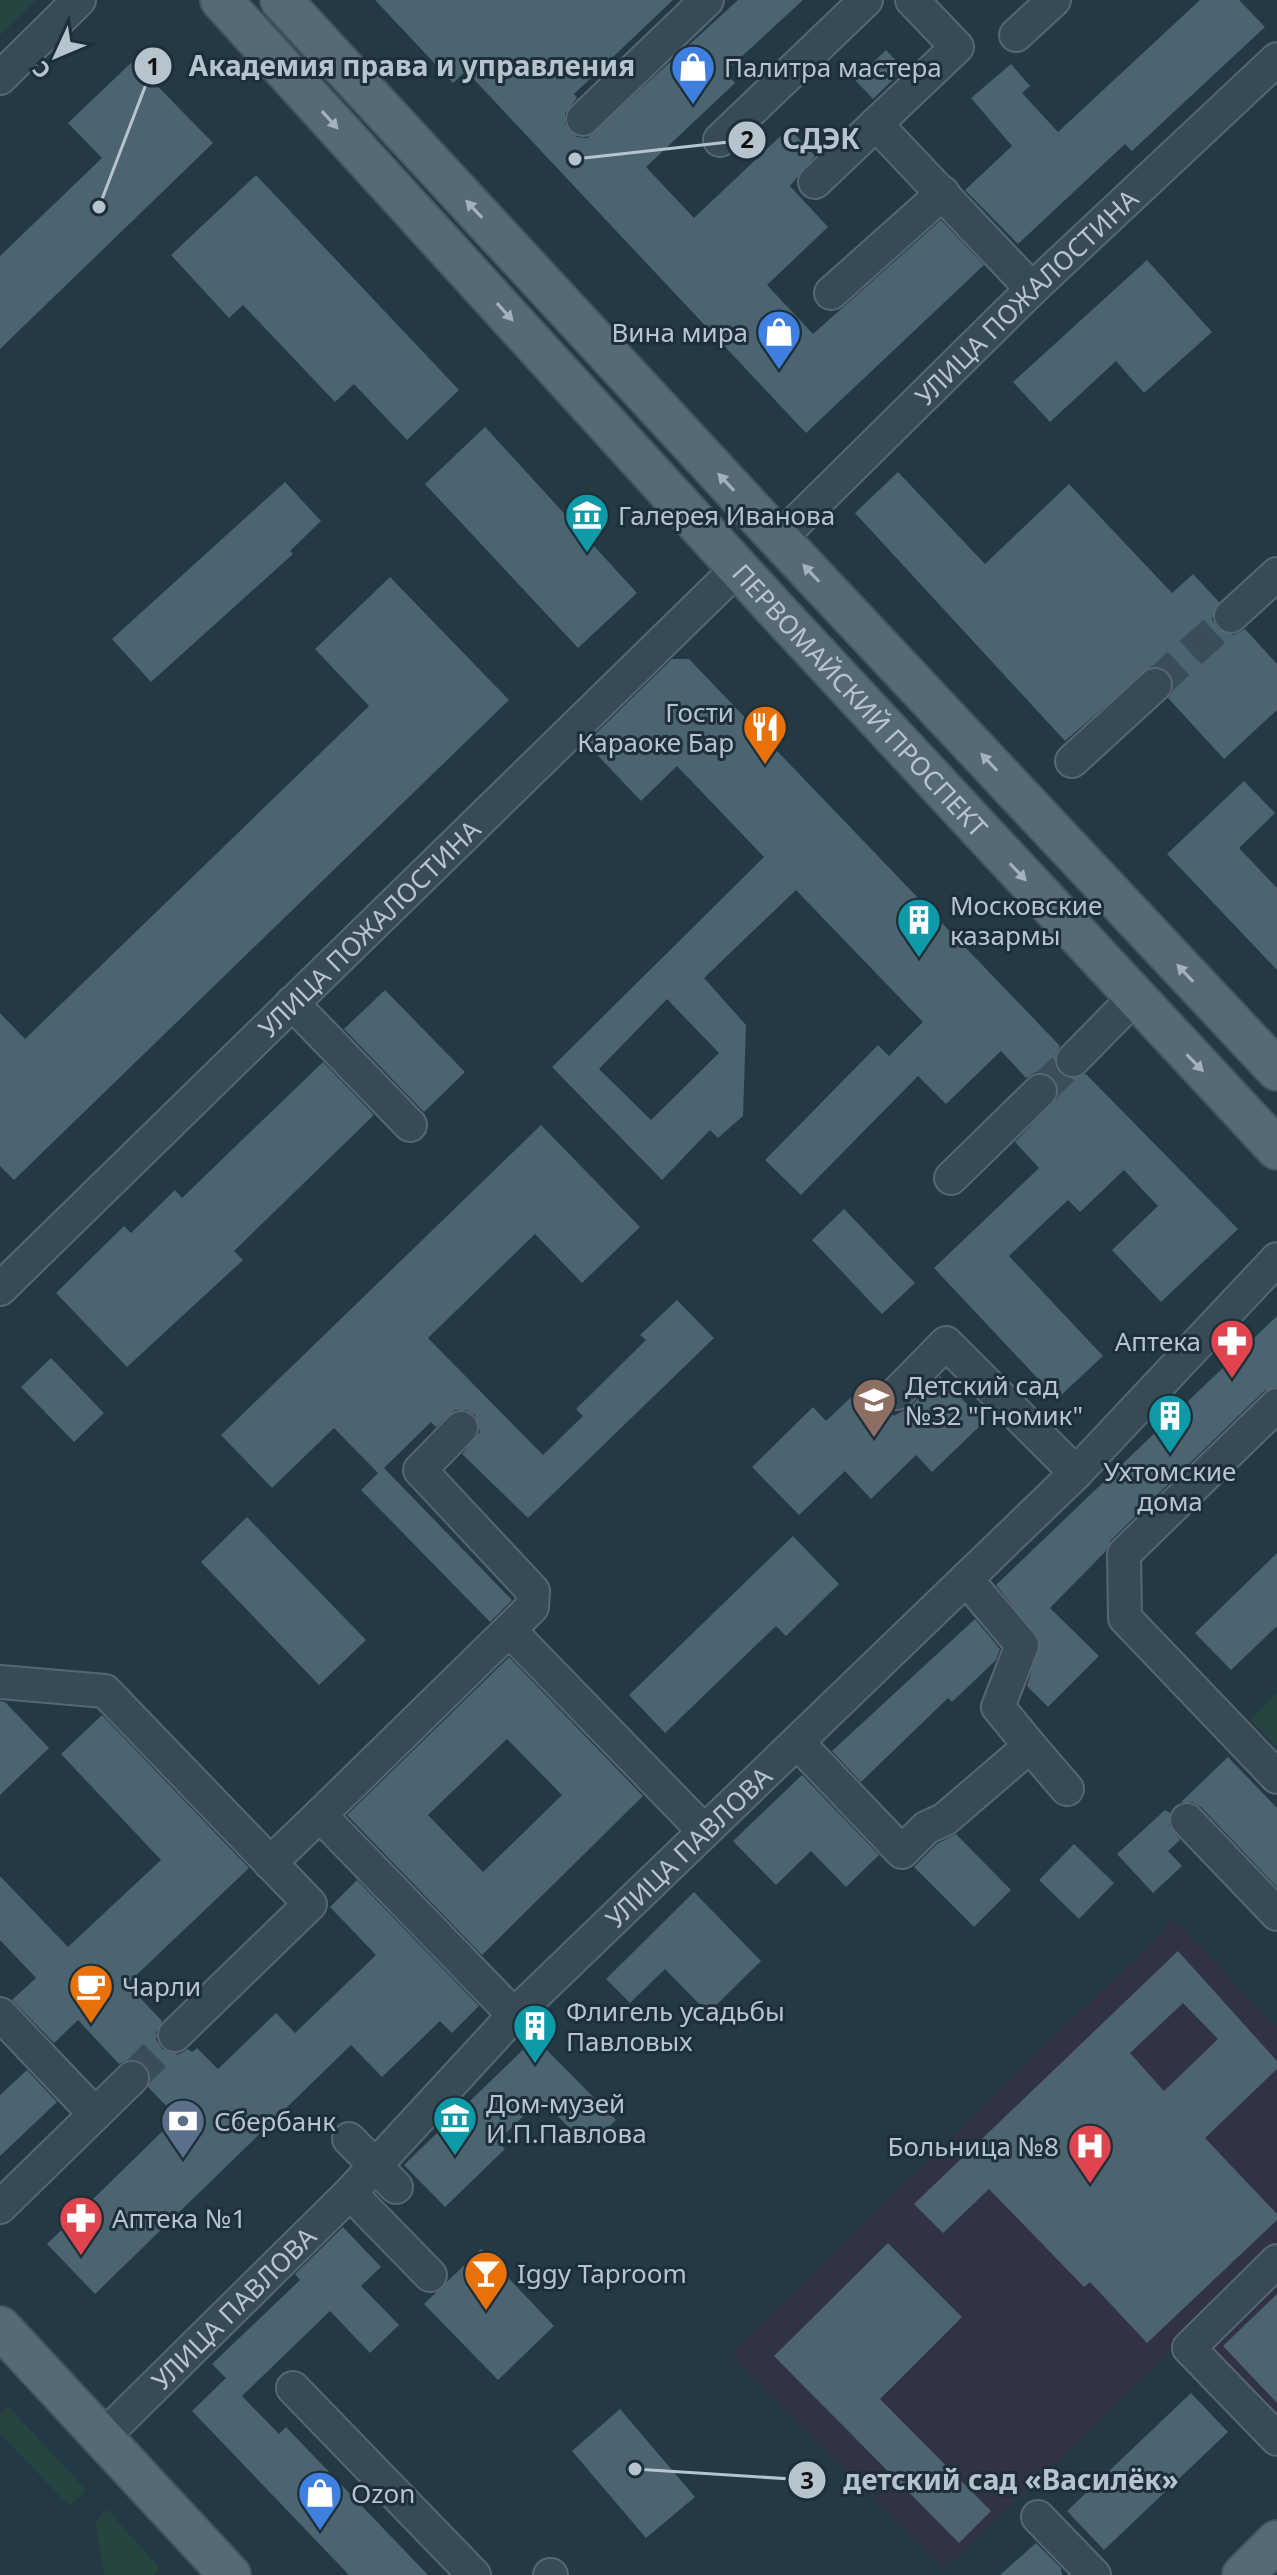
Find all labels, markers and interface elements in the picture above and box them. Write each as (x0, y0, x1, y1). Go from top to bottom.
north arrow (16, 16, 96, 96)
callout: Академия права и управления (133, 40, 651, 92)
shop icon: Палитра мастера (669, 43, 717, 106)
text: Академия права и управления (189, 46, 635, 84)
text: 1 (146, 49, 160, 82)
place label: Палитра мастера (724, 49, 942, 85)
text: С (25, 55, 57, 86)
one-way arrow (321, 110, 339, 129)
callout: СДЭК (727, 114, 876, 166)
text: СДЭК (782, 119, 860, 157)
text: 2 (740, 122, 754, 155)
street label: УЛИЦА ПОЖАЛОСТИНА (907, 181, 1146, 413)
one-way arrow (465, 199, 483, 218)
one-way arrow (496, 302, 513, 322)
shop icon: Вина мира (755, 308, 803, 371)
place label: Вина мира (611, 314, 748, 350)
one-way arrow (718, 473, 736, 492)
museum icon: Галерея Иванова (563, 491, 611, 554)
place label: Галерея Иванова (618, 497, 835, 533)
street label: ПЕРВОМАЙСКИЙ ПРОСПЕКТ (725, 556, 996, 845)
one-way arrow (802, 564, 820, 583)
place label: Гости Караоке Бар (577, 694, 734, 760)
restaurant icon: Гости Караоке Бар (741, 703, 789, 766)
one-way arrow (980, 753, 998, 772)
street label: УЛИЦА ПОЖАЛОСТИНА (250, 811, 488, 1045)
one-way arrow (1008, 863, 1026, 882)
place label: Московские казармы (950, 887, 1102, 953)
building icon: Московские казармы (895, 896, 943, 959)
one-way arrow (1177, 963, 1195, 982)
one-way arrow (1186, 1053, 1204, 1072)
pharmacy icon: Аптека (1208, 1317, 1256, 1380)
place label: Аптека (1115, 1323, 1201, 1359)
place label: Детский сад №32 "Гномик" (905, 1367, 1083, 1433)
school or university icon: Детский сад №32 "Гномик" (850, 1376, 898, 1439)
building icon: Ухтомские дома (1146, 1392, 1194, 1455)
place label: Ухтомские дома (1104, 1453, 1236, 1519)
street label: УЛИЦА ПАВЛОВА (597, 1758, 780, 1936)
cafe icon: Чарли (67, 1962, 115, 2025)
place label: Чарли (122, 1968, 201, 2004)
place label: Флигель усадьбы Павловых (566, 1993, 785, 2059)
building icon: Флигель усадьбы Павловых (511, 2002, 559, 2065)
place label: Дом-музей И.П.Павлова (486, 2085, 647, 2151)
museum icon: Дом-музей И.П.Павлова (431, 2094, 479, 2157)
bank icon: Сбербанк (159, 2097, 207, 2160)
place label: Сбербанк (214, 2103, 336, 2139)
hospital icon: Больница №8 (1066, 2122, 1114, 2185)
place label: Больница №8 (888, 2128, 1059, 2164)
pharmacy icon: Аптека №1 (57, 2194, 105, 2257)
place label: Аптека №1 (112, 2200, 246, 2236)
street label: УЛИЦА ПАВЛОВА (143, 2218, 324, 2398)
bar icon: Iggy Taproom (462, 2249, 510, 2312)
place label: Iggy Taproom (517, 2255, 687, 2291)
callout: детский сад «Василёк» (787, 2454, 1195, 2506)
text: детский сад «Василёк» (843, 2460, 1179, 2498)
text: 3 (800, 2463, 814, 2496)
shop icon: Ozon (296, 2469, 344, 2532)
place label: Ozon (351, 2475, 415, 2511)

